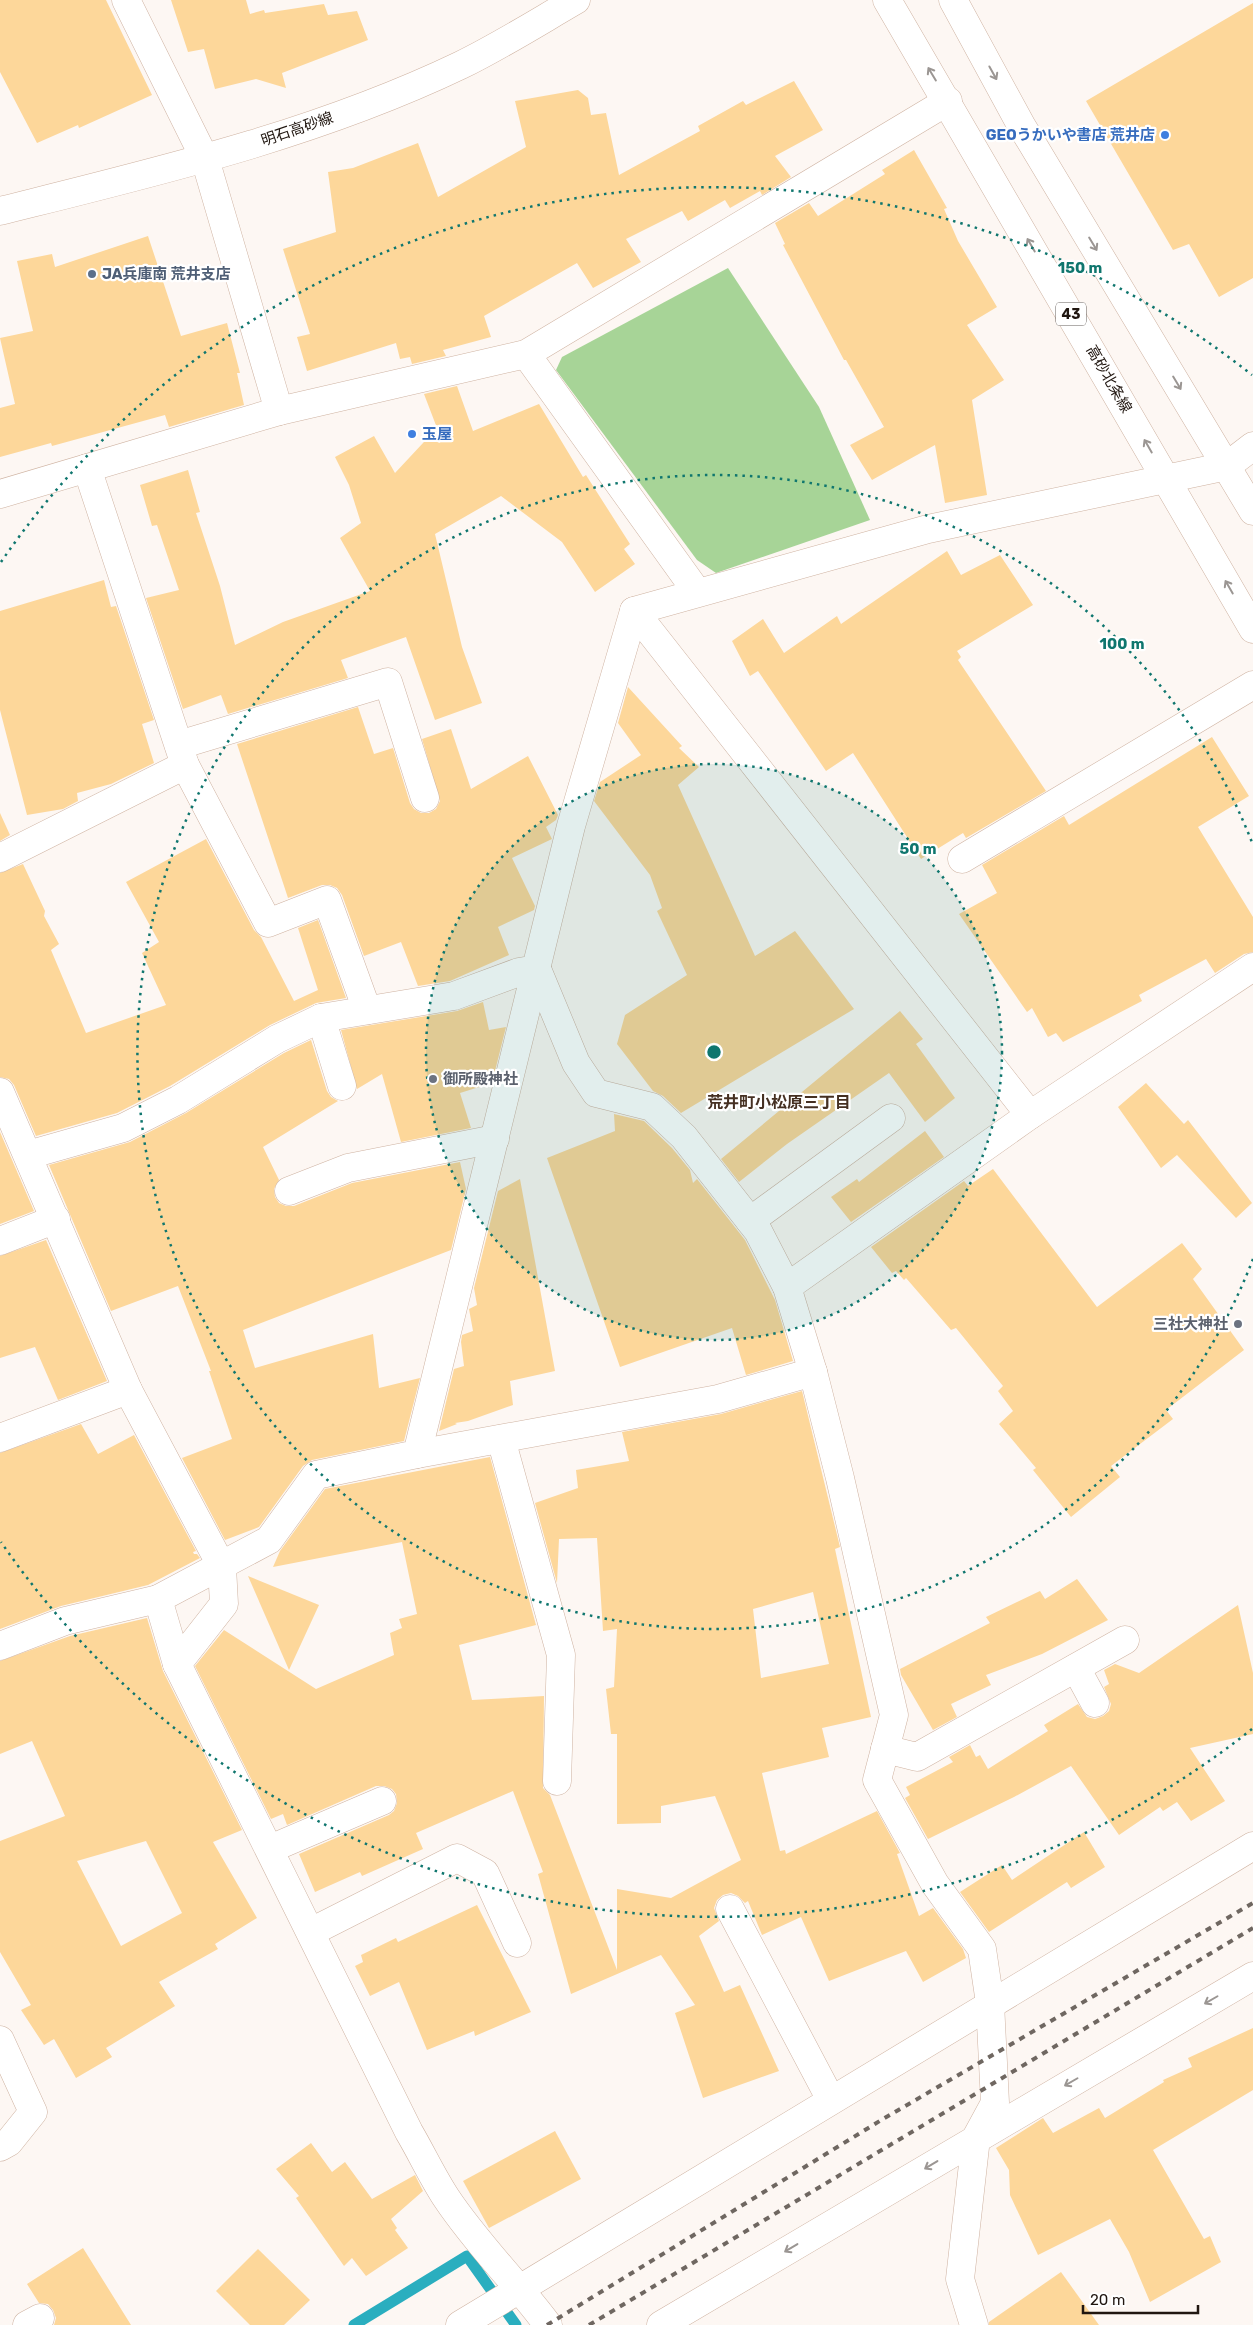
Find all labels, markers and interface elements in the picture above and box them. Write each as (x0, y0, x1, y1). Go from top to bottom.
one-way arrow (988, 66, 998, 81)
one-way arrow (926, 68, 936, 82)
street label: 明石高砂線 (259, 108, 335, 150)
place label: GEOうかいや書店 荒井店 (986, 126, 1155, 144)
marker: GEOうかいや書店 荒井店 (1159, 129, 1171, 141)
one-way arrow (1088, 236, 1098, 250)
one-way arrow (1026, 237, 1036, 252)
text: 150 m (1058, 259, 1102, 277)
place label: JA兵庫南 荒井支店 (102, 265, 231, 283)
marker: JA兵庫南 荒井支店 (86, 268, 98, 280)
road number: 43 (1056, 302, 1086, 326)
street label: 高砂北条線 (1082, 342, 1136, 416)
one-way arrow (1172, 375, 1182, 389)
place label: 玉屋 (422, 425, 452, 443)
marker: 玉屋 (406, 428, 418, 440)
one-way arrow (1142, 439, 1152, 453)
one-way arrow (1223, 580, 1233, 594)
text: 100 m (1100, 635, 1144, 653)
text: 50 m (900, 840, 936, 858)
centre of rings (705, 1043, 723, 1061)
place label: 御所殿神社 (443, 1070, 518, 1088)
marker: 御所殿神社 (427, 1073, 439, 1085)
district label: 荒井町小松原三丁目 (707, 1093, 851, 1112)
place label: 三社大神社 (1153, 1315, 1228, 1333)
marker: 三社大神社 (1232, 1318, 1244, 1330)
one-way arrow (1204, 1996, 1218, 2006)
one-way arrow (1064, 2078, 1078, 2088)
one-way arrow (924, 2160, 938, 2170)
one-way arrow (785, 2243, 799, 2253)
scale bar (1083, 2282, 1198, 2314)
text: 20 m (1090, 2291, 1125, 2309)

